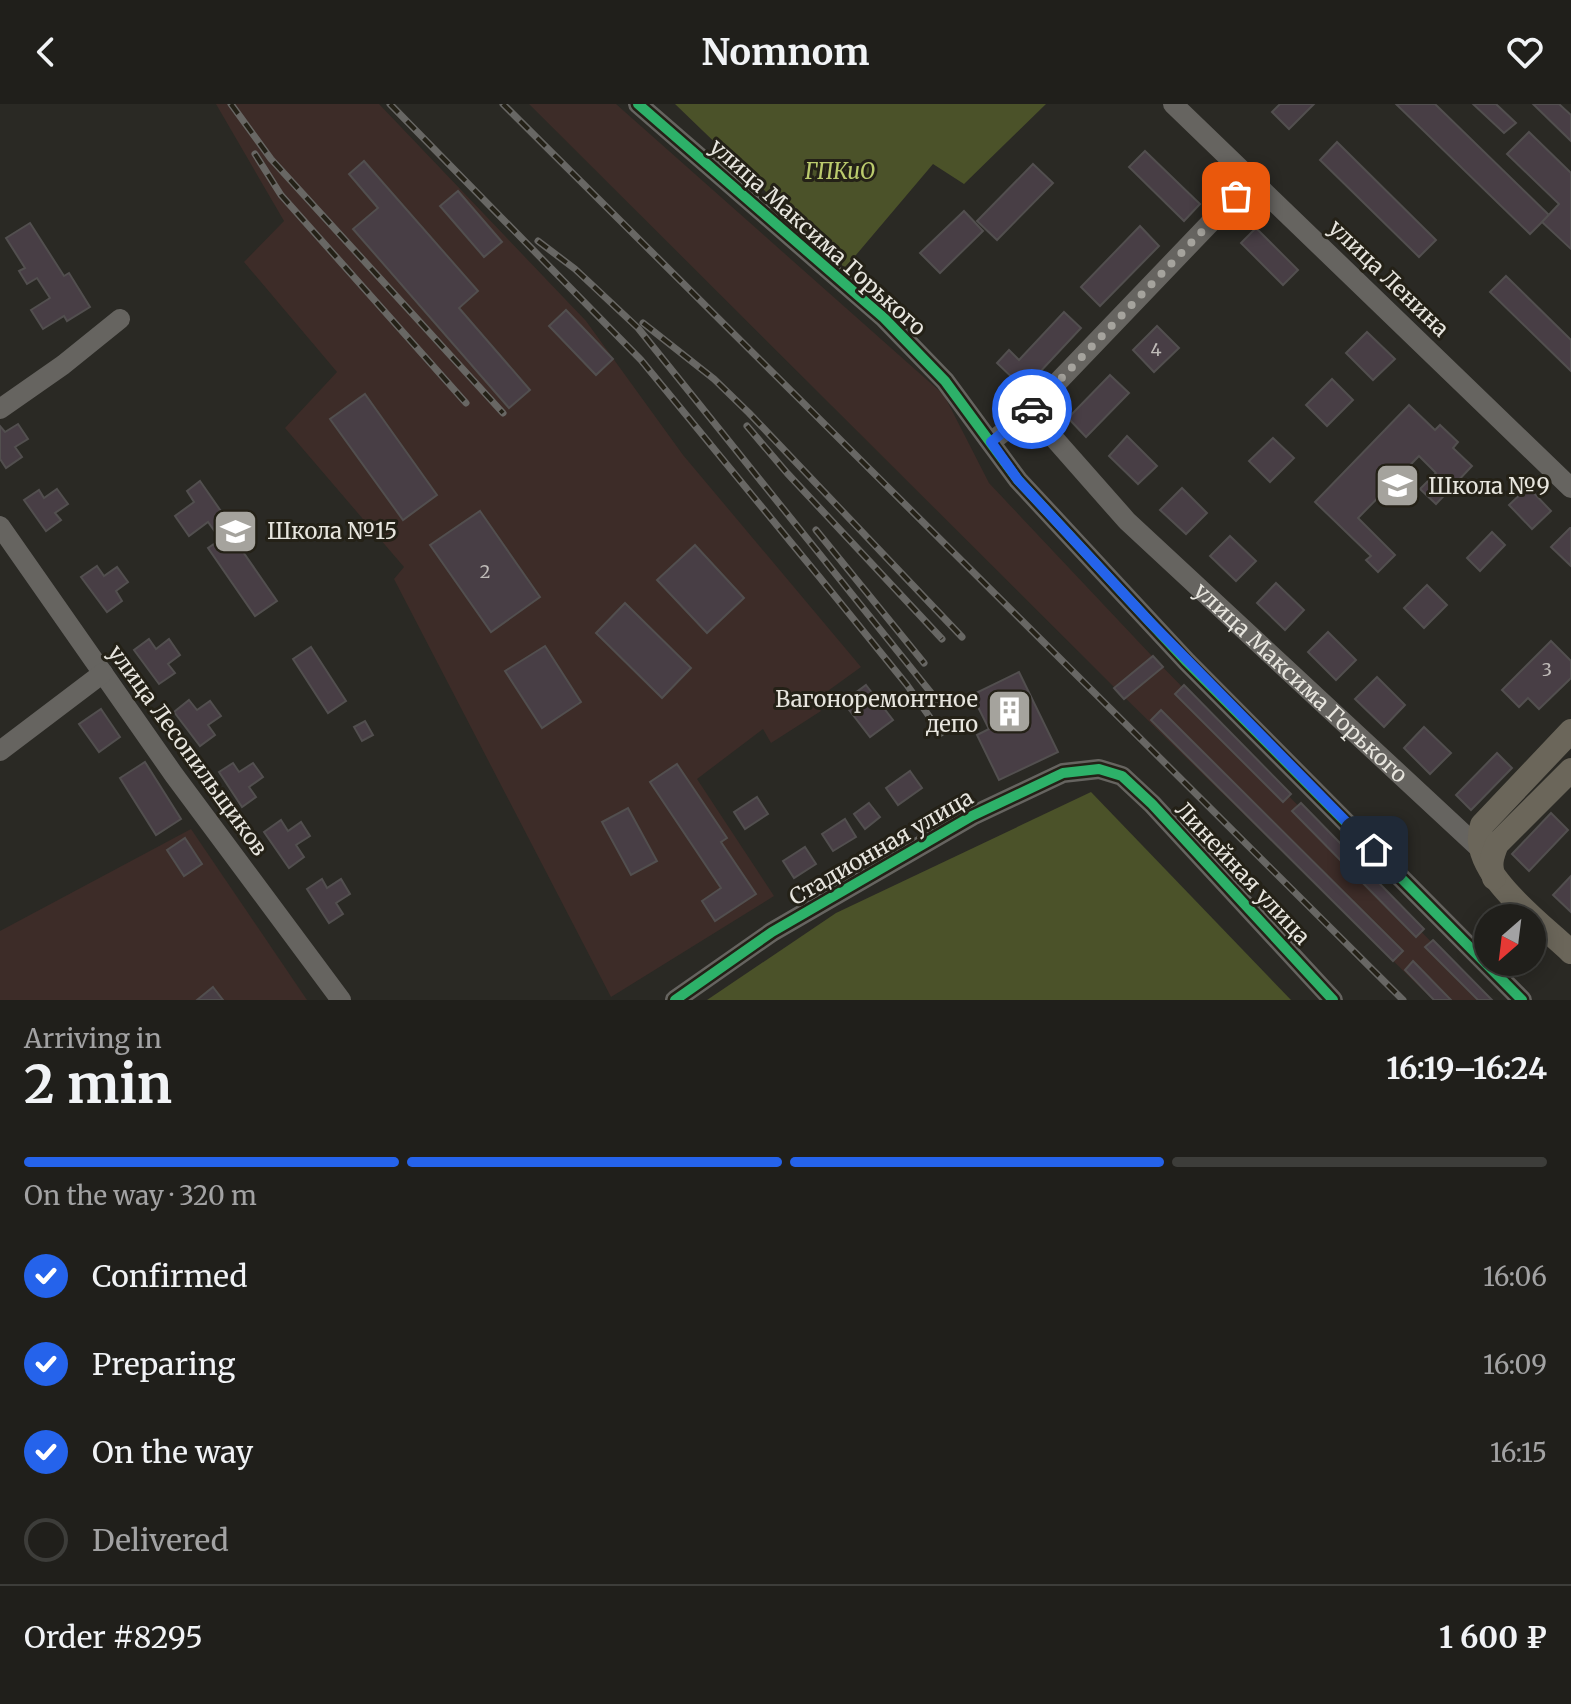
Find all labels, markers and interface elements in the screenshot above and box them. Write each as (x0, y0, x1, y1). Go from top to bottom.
icon: back (24, 30, 68, 74)
text: Nomnom (702, 30, 869, 75)
icon: heart (1503, 30, 1547, 74)
street label: улица Максима Горького (704, 132, 932, 342)
park label: ГПКиО (805, 157, 875, 185)
pin (1202, 162, 1270, 230)
icon: bag (1214, 174, 1258, 218)
street label: улица Ленина (1323, 214, 1455, 343)
house number: 4 (1150, 338, 1162, 361)
courier (992, 369, 1072, 449)
icon: car (1010, 387, 1054, 431)
school or university icon: Школа №9 (1373, 462, 1421, 510)
place label: Школа №9 (1428, 472, 1550, 500)
school or university icon: Школа №15 (212, 507, 260, 555)
place label: Школа №15 (267, 517, 397, 545)
house number: 2 (480, 560, 490, 583)
street label: улица Максима Горького (1188, 576, 1414, 789)
street label: улица Лесопильщиков (102, 639, 274, 861)
house number: 3 (1542, 658, 1552, 681)
place label: Вагоноремонтное депо (775, 685, 978, 738)
building icon: Вагоноремонтное депо (985, 688, 1033, 736)
street label: Стадионная улица (784, 783, 978, 911)
street label: Линейная улица (1170, 796, 1317, 950)
pin (1340, 816, 1408, 884)
icon: home (1352, 828, 1396, 872)
north arrow (1474, 904, 1546, 976)
map controls (1474, 904, 1546, 976)
text: Arriving in (24, 1022, 162, 1055)
text: 16:19–16:24 (1386, 1049, 1547, 1087)
text: 2 min (24, 1052, 172, 1117)
text: On the way · 320 m (24, 1179, 257, 1212)
icon: check (24, 1254, 68, 1298)
text: Confirmed (92, 1257, 247, 1295)
text: 16:06 (1483, 1260, 1547, 1293)
icon: check (24, 1342, 68, 1386)
text: Preparing (92, 1345, 235, 1383)
text: 16:09 (1483, 1348, 1547, 1381)
icon: check (24, 1430, 68, 1474)
text: On the way (92, 1433, 253, 1471)
text: 16:15 (1490, 1436, 1547, 1469)
text: Delivered (92, 1521, 229, 1559)
text: Order #8295 (24, 1618, 203, 1656)
text: 1 600 ₽ (1439, 1618, 1547, 1656)

